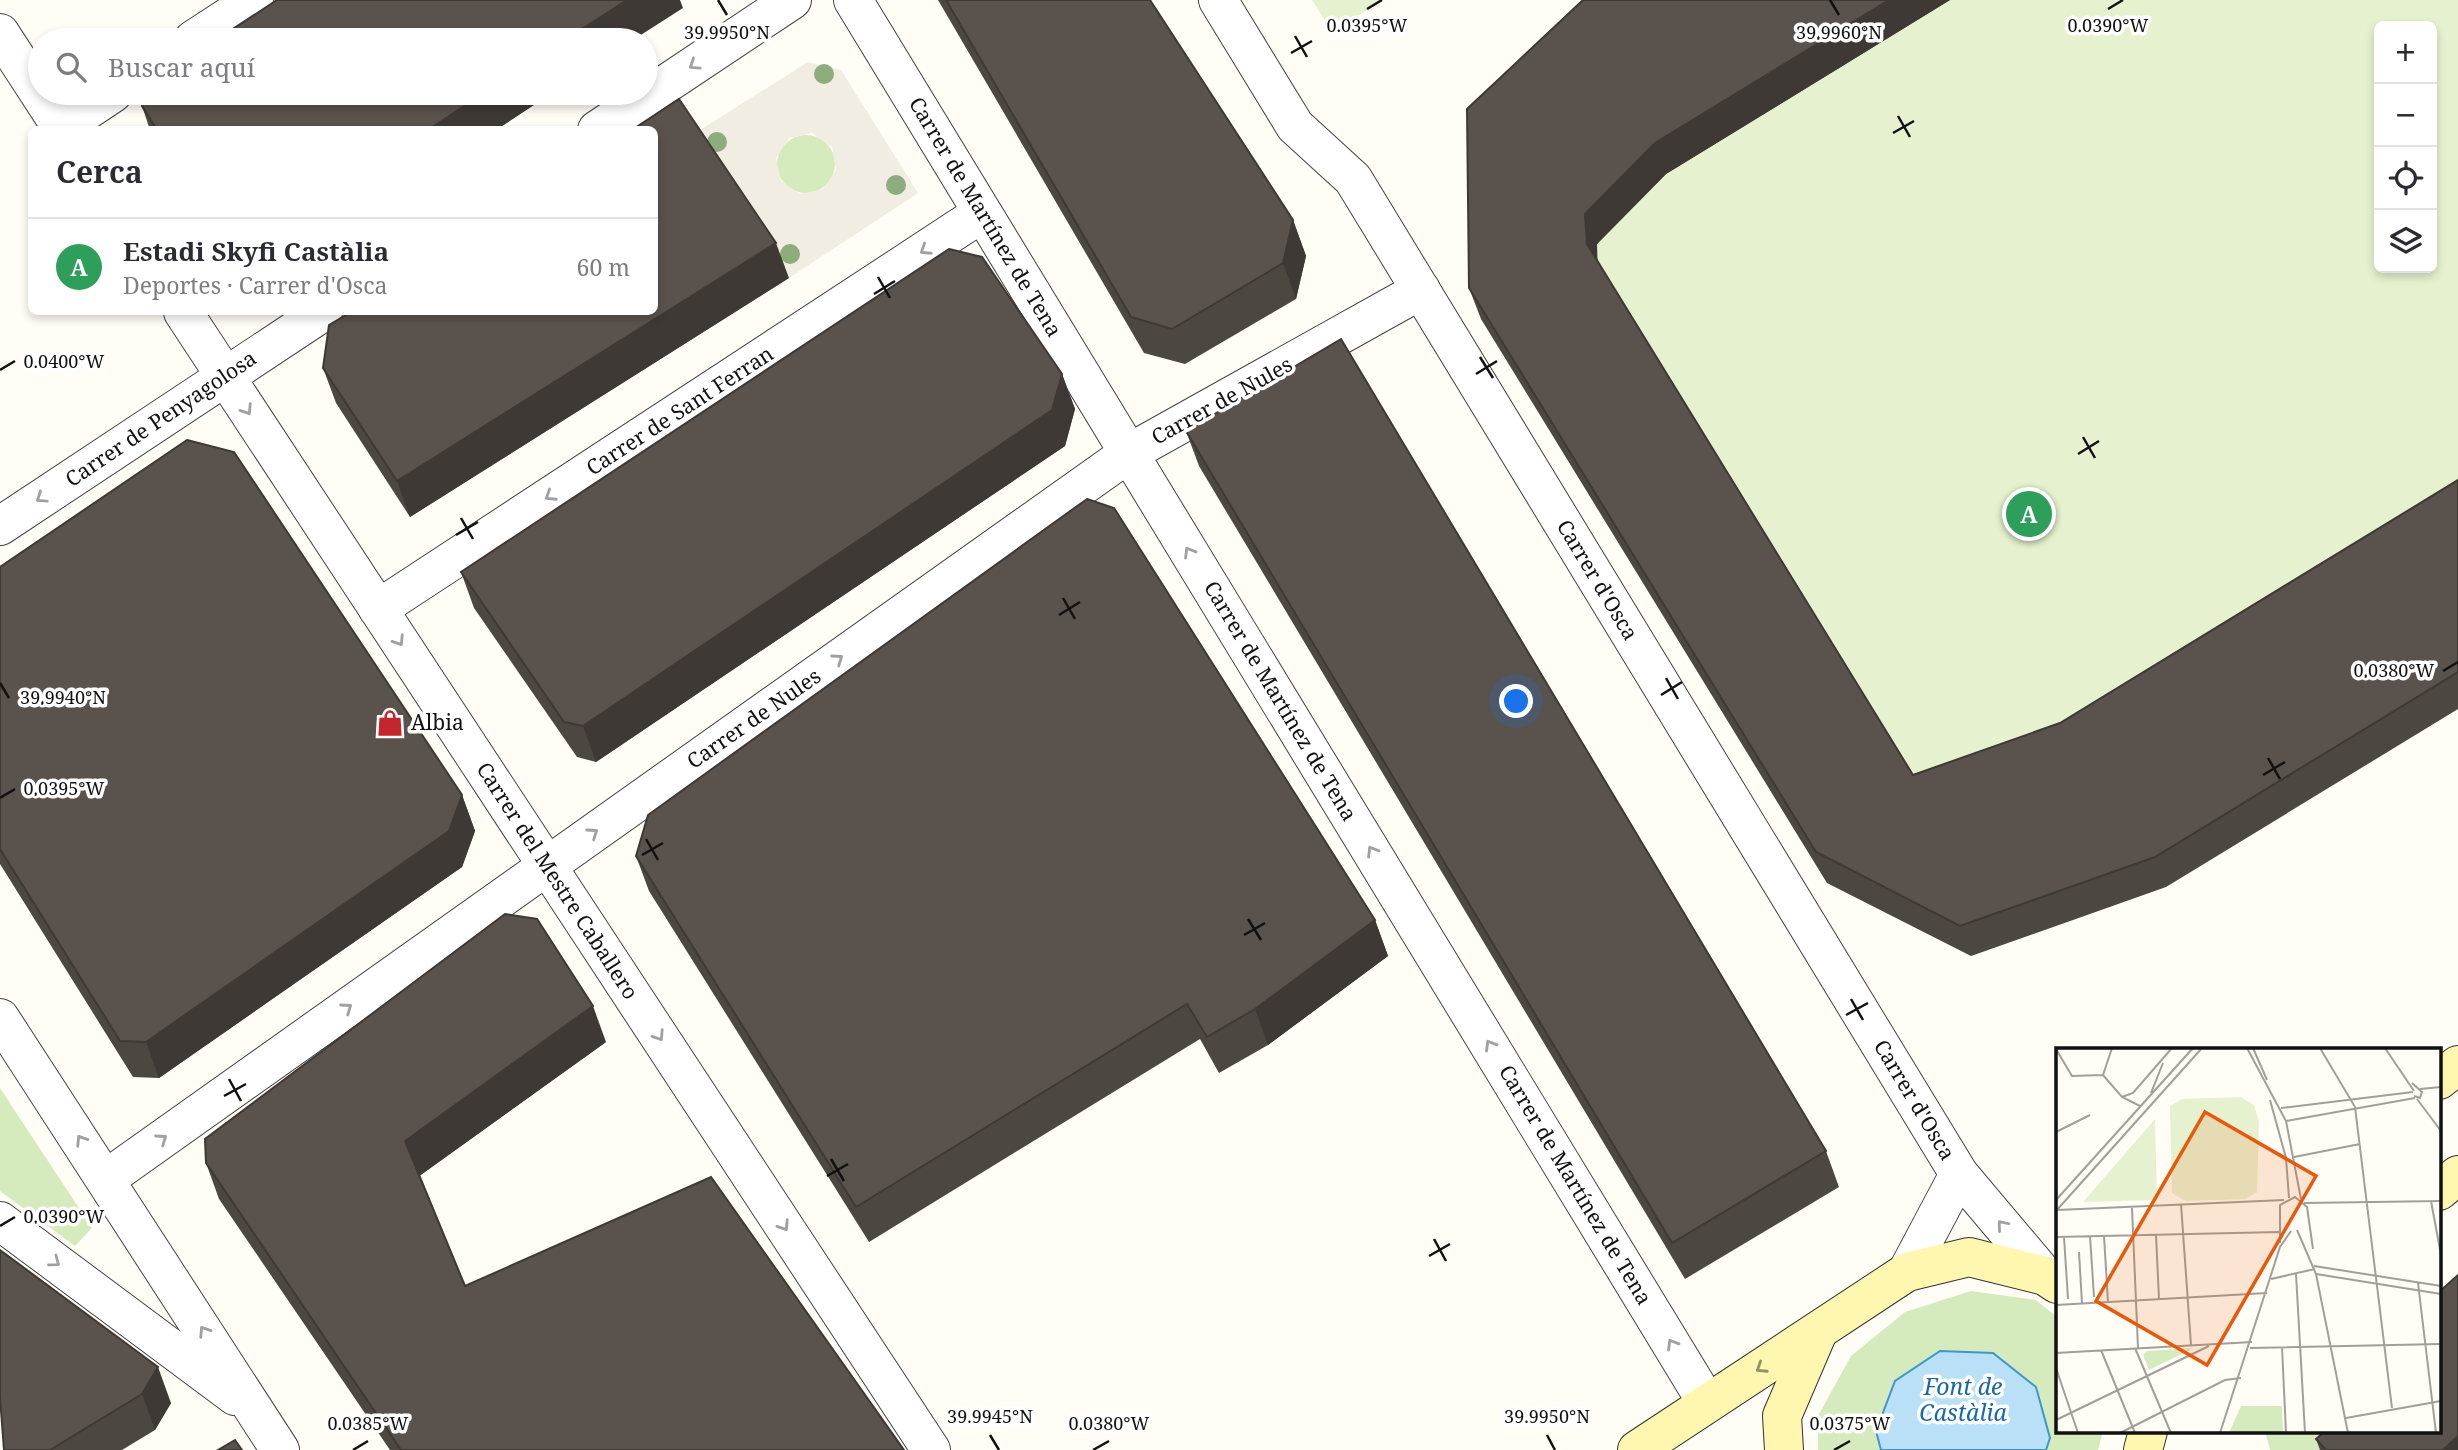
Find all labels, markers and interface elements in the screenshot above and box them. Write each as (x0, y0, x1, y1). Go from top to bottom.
text: 0.0395°W (1327, 13, 1408, 37)
text: 0.0390°W (2068, 13, 2149, 37)
text: 39.9950°N (684, 20, 770, 44)
text: 39.9960°N (1796, 20, 1882, 44)
map controls (2374, 21, 2437, 273)
button: + (2374, 21, 2437, 84)
search box (28, 28, 658, 105)
icon: search (52, 48, 90, 86)
text: Buscar aquí (108, 49, 255, 85)
one-way arrow (689, 57, 702, 69)
button: − (2374, 84, 2437, 147)
street label: Carrer de Martínez de Tena (903, 91, 1069, 342)
button: locate (2374, 147, 2437, 210)
text: Cerca (56, 151, 143, 192)
button: layers (2374, 210, 2437, 273)
text: Estadi Skyfi Castàlia (123, 233, 389, 269)
one-way arrow (920, 242, 933, 255)
text: A (70, 251, 88, 283)
text: 60 m (577, 251, 630, 283)
text: Deportes · Carrer d'Osca (123, 269, 387, 301)
street label: Carrer de Sant Ferran (580, 339, 778, 481)
street label: Carrer de Penyagolosa (59, 344, 261, 493)
text: 0.0400°W (24, 349, 105, 373)
street label: Carrer de Nules (1146, 350, 1297, 450)
one-way arrow (239, 402, 252, 415)
one-way arrow (545, 488, 558, 501)
pin: A (2006, 488, 2052, 540)
one-way arrow (36, 490, 49, 503)
street label: Carrer d'Osca (1551, 514, 1645, 645)
one-way arrow (1185, 547, 1198, 560)
street label: Carrer de Martínez de Tena (1198, 575, 1364, 826)
one-way arrow (391, 633, 403, 646)
one-way arrow (830, 655, 843, 667)
text: 0.0380°W (2354, 658, 2435, 682)
street label: Carrer de Nules (681, 662, 826, 775)
your location (1499, 684, 1533, 718)
text: 39.9940°N (20, 685, 106, 709)
shop icon: Albia (375, 708, 405, 738)
place label: Albia (411, 708, 464, 736)
street label: Carrer del Mestre Caballero (471, 757, 645, 1004)
text: 0.0395°W (24, 776, 105, 800)
one-way arrow (585, 829, 598, 841)
one-way arrow (1367, 846, 1380, 859)
one-way arrow (339, 1003, 352, 1016)
one-way arrow (650, 1028, 663, 1041)
street label: Carrer d'Osca (1868, 1034, 1962, 1165)
one-way arrow (1485, 1040, 1498, 1053)
inset map (2056, 1048, 2440, 1432)
street label: Carrer de Martínez de Tena (1493, 1059, 1659, 1310)
one-way arrow (76, 1135, 89, 1148)
one-way arrow (154, 1135, 167, 1148)
text: 0.0390°W (24, 1204, 105, 1228)
one-way arrow (775, 1218, 788, 1231)
one-way arrow (1998, 1221, 2010, 1234)
one-way arrow (47, 1254, 60, 1266)
one-way arrow (199, 1326, 212, 1339)
one-way arrow (1667, 1339, 1680, 1352)
one-way arrow (1756, 1360, 1769, 1373)
water label: Font de Castàlia (1919, 1370, 2007, 1428)
text: 39.9945°N (947, 1404, 1033, 1428)
text: 39.9950°N (1504, 1404, 1590, 1428)
text: 0.0385°W (328, 1411, 409, 1435)
text: 0.0380°W (1069, 1411, 1150, 1435)
text: 0.0375°W (1810, 1411, 1891, 1435)

